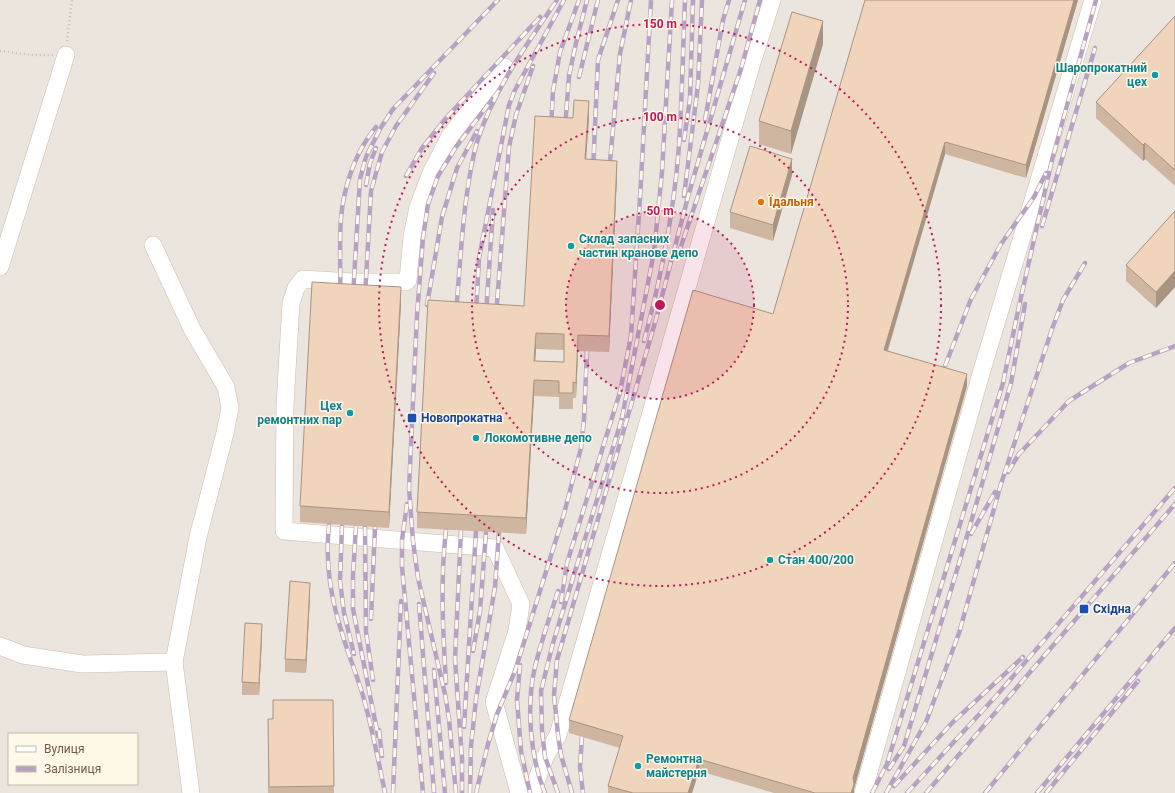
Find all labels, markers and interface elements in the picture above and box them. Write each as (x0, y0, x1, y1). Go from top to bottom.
text: 150 m (643, 17, 677, 31)
place label: Шаропрокатний цех (1056, 61, 1148, 89)
marker: Шаропрокатний цех (1150, 70, 1160, 80)
text: 100 m (643, 110, 677, 124)
place label: Їдальня (768, 194, 814, 209)
marker: Їдальня (756, 197, 766, 207)
text: 50 m (646, 204, 674, 218)
place label: Склад запасних частин кранове депо (579, 232, 699, 260)
marker: Склад запасних частин кранове депо (566, 241, 576, 251)
centre of rings (653, 298, 667, 312)
place label: Цех ремонтних пар (257, 399, 343, 427)
marker: Цех ремонтних пар (345, 408, 355, 418)
place label: Новопрокатна (421, 411, 503, 425)
marker: Новопрокатна (406, 412, 418, 424)
place label: Локомотивне депо (484, 431, 592, 445)
marker: Локомотивне депо (471, 433, 481, 443)
place label: Стан 400/200 (778, 553, 854, 567)
marker: Стан 400/200 (765, 555, 775, 565)
place label: Східна (1093, 602, 1131, 616)
marker: Східна (1078, 603, 1090, 615)
legend (8, 733, 138, 785)
text: Вулиця (44, 742, 85, 756)
place label: Ремонтна майстерня (646, 752, 707, 780)
marker: Ремонтна майстерня (633, 761, 643, 771)
text: Залізниця (44, 762, 101, 776)

